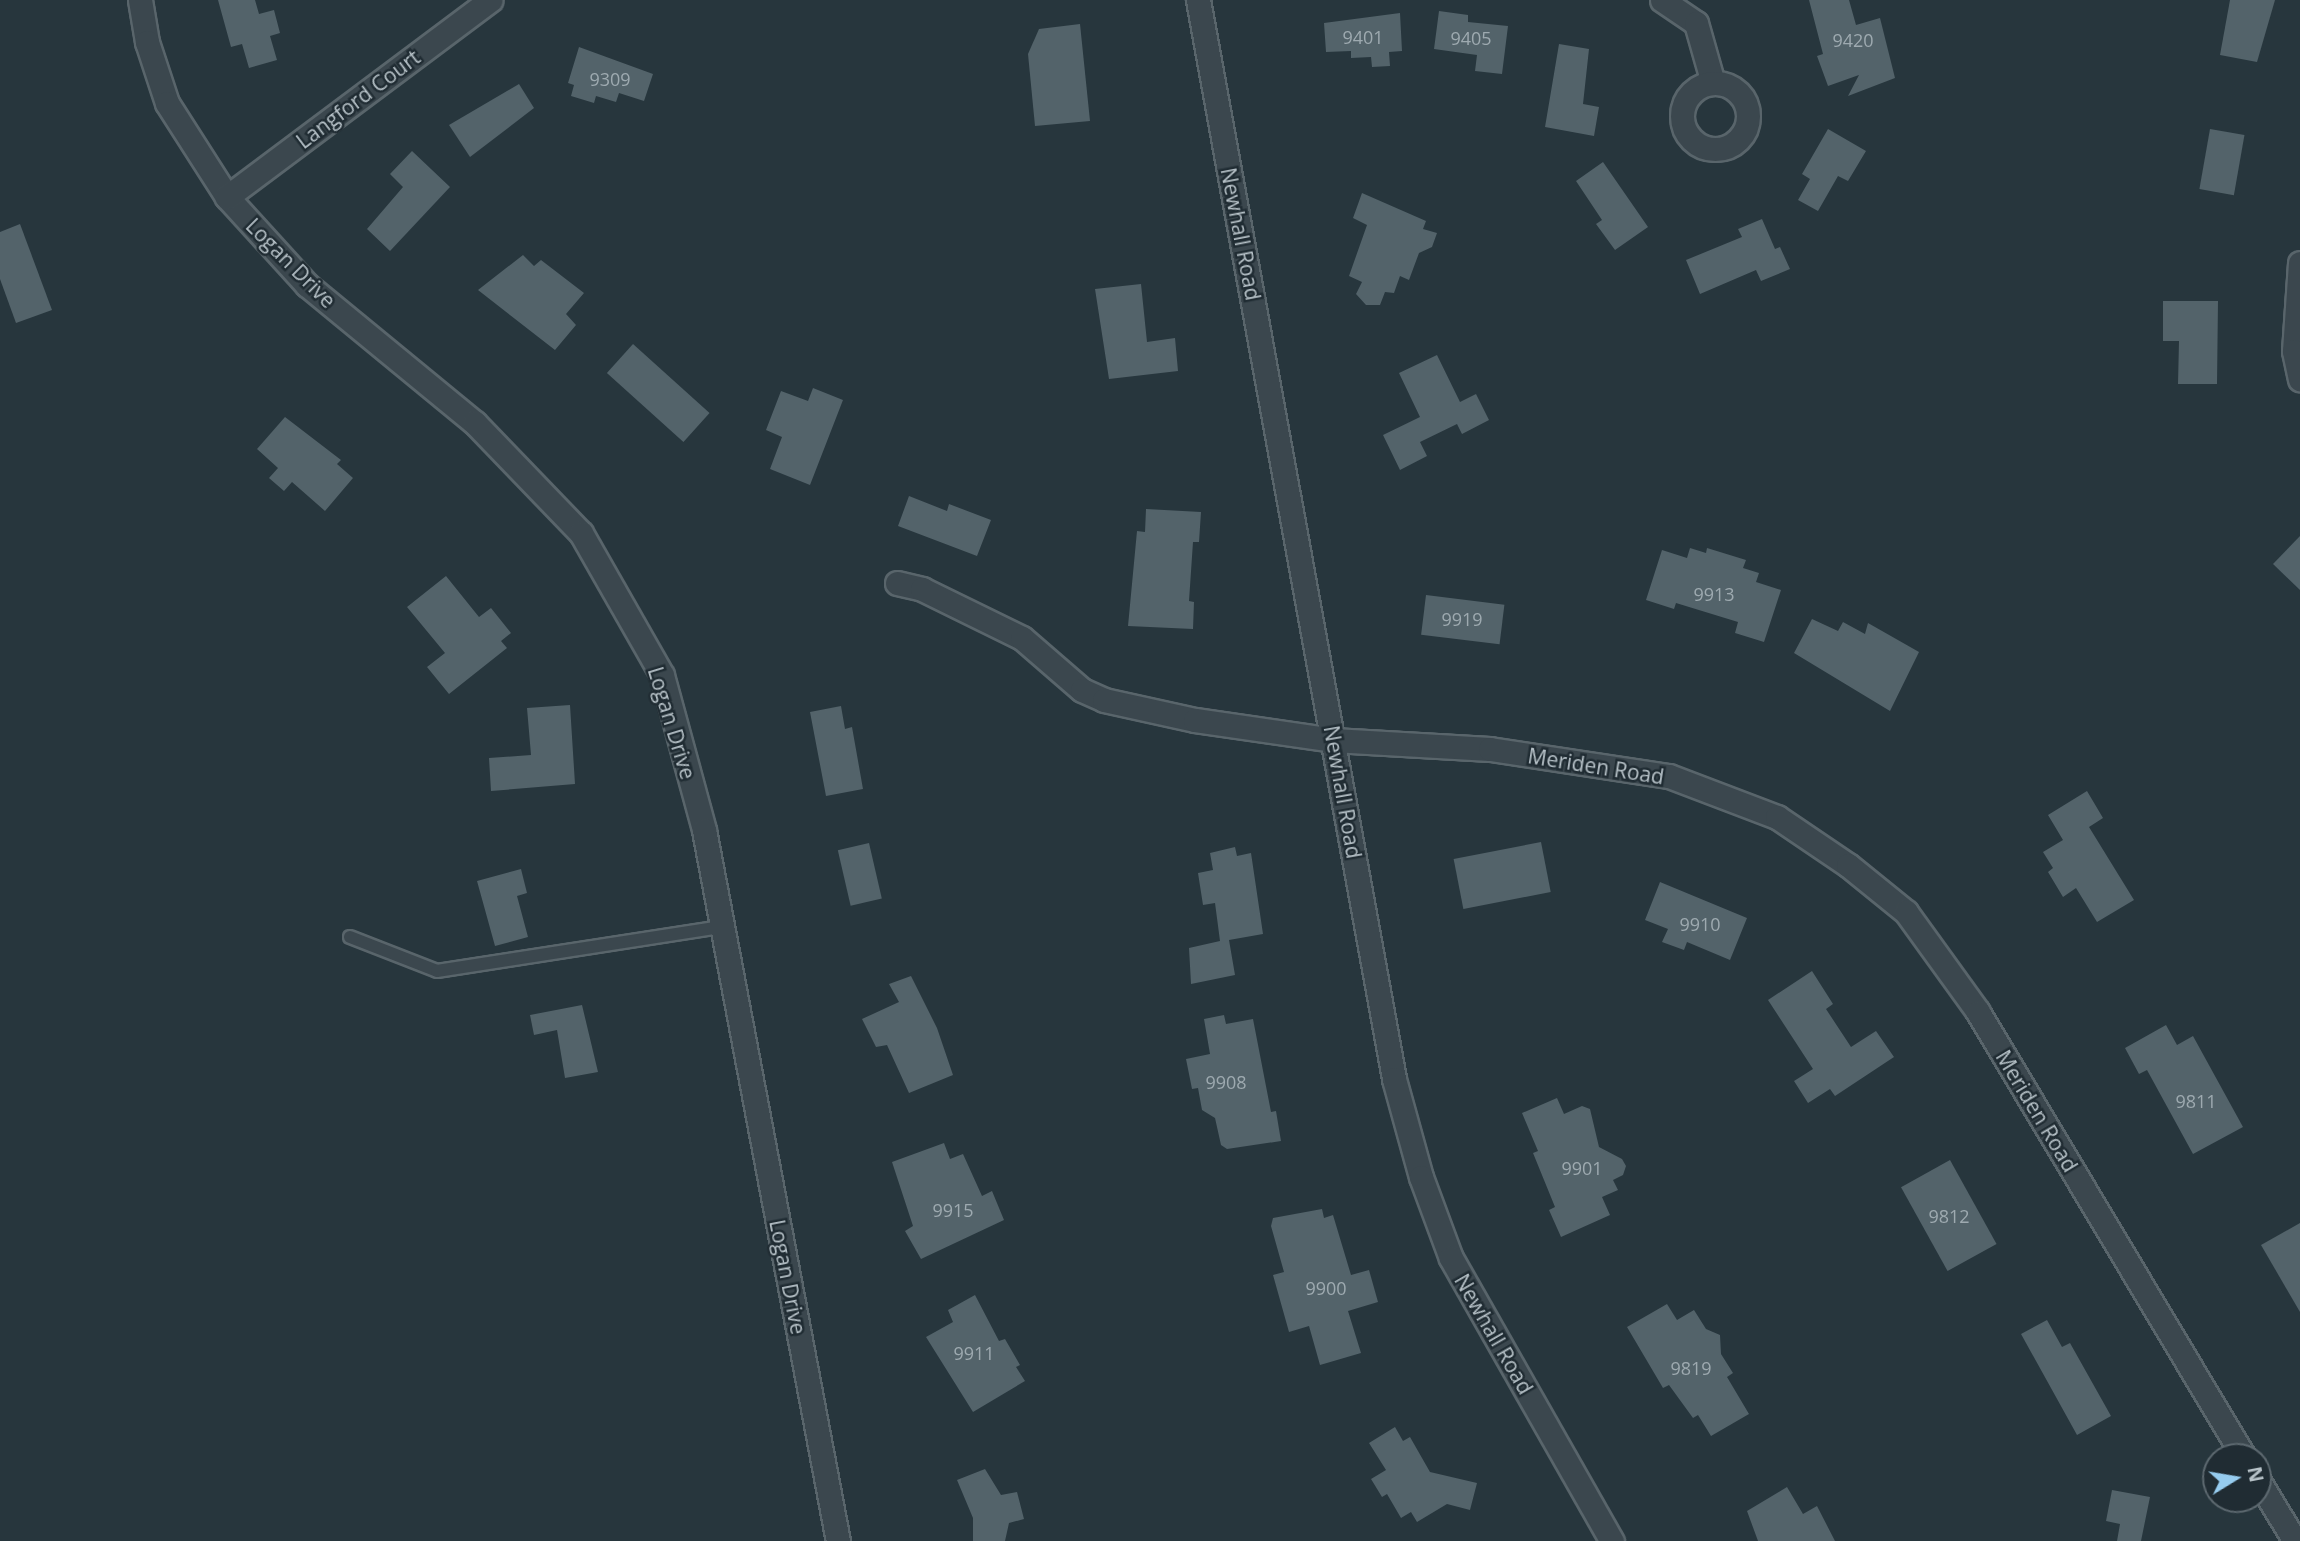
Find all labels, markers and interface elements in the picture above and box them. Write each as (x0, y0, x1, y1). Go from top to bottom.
house number: 9401 (1342, 26, 1384, 48)
house number: 9405 (1450, 27, 1492, 49)
house number: 9420 (1832, 29, 1874, 51)
street label: Langford Court (291, 44, 425, 154)
house number: 9309 (589, 68, 631, 90)
street label: Newhall Road (1216, 166, 1266, 302)
street label: Logan Drive (241, 213, 341, 313)
house number: 9913 (1693, 583, 1735, 605)
house number: 9919 (1441, 608, 1483, 630)
street label: Logan Drive (643, 664, 701, 782)
street label: Newhall Road (1319, 724, 1367, 860)
street label: Meriden Road (1526, 743, 1666, 789)
house number: 9910 (1679, 913, 1721, 935)
street label: Meriden Road (1991, 1046, 2083, 1176)
house number: 9908 (1205, 1071, 1247, 1093)
house number: 9811 (2175, 1090, 2217, 1112)
house number: 9901 (1561, 1157, 1603, 1179)
house number: 9915 (932, 1199, 974, 1221)
house number: 9812 (1928, 1205, 1970, 1227)
street label: Logan Drive (765, 1217, 811, 1337)
street label: Newhall Road (1449, 1269, 1539, 1399)
house number: 9900 (1305, 1277, 1347, 1299)
house number: 9911 (953, 1342, 995, 1364)
house number: 9819 (1670, 1357, 1712, 1379)
north arrow (2202, 1443, 2272, 1513)
text: N (2241, 1464, 2270, 1484)

